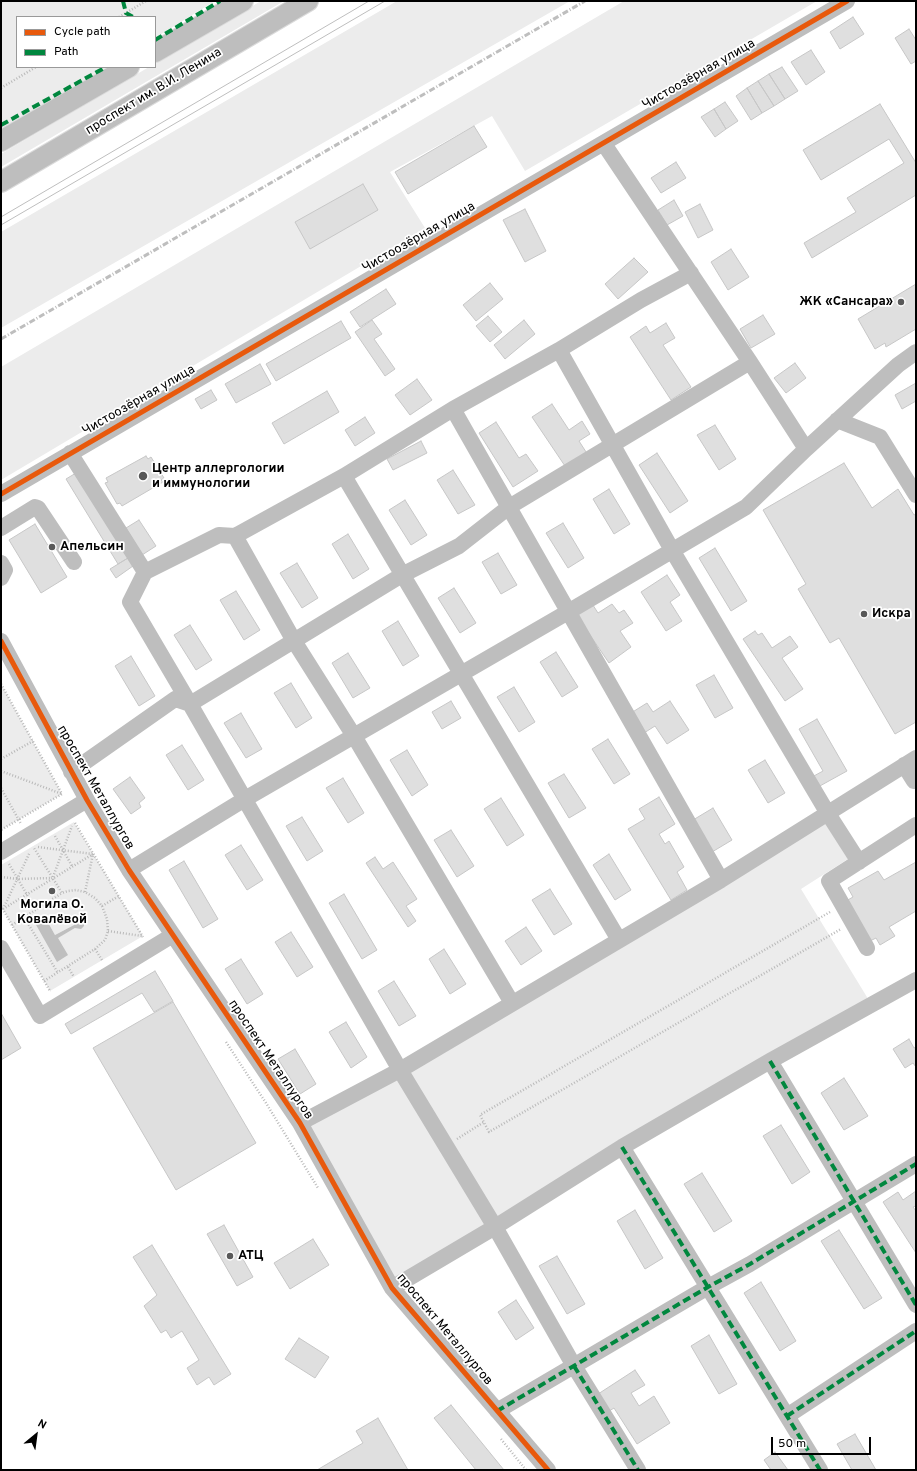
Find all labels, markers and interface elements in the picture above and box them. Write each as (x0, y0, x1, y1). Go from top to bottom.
legend (16, 16, 156, 68)
text: Cycle path (54, 24, 111, 40)
street label: Чистоозёрная улица (640, 36, 758, 114)
text: Path (54, 44, 79, 60)
street label: проспект им. В.И. Ленина (83, 45, 225, 139)
street label: Чистоозёрная улица (360, 199, 478, 277)
place label: ЖК «Сансара» (799, 294, 893, 310)
marker: ЖК «Сансара» (896, 297, 906, 307)
street label: Чистоозёрная улица (80, 362, 198, 440)
place label: Центр аллергологии и иммунологии (152, 461, 284, 492)
marker: Центр аллергологии и иммунологии (137, 470, 149, 482)
place label: Апельсин (60, 539, 124, 555)
marker: Апельсин (47, 542, 57, 552)
place label: Искра (872, 606, 911, 622)
marker: Искра (859, 609, 869, 619)
street label: проспект Металлургов (53, 723, 137, 853)
marker: Могила О. Ковалёвой (47, 886, 57, 896)
place label: Могила О. Ковалёвой (17, 897, 87, 928)
street label: проспект Металлургов (224, 997, 316, 1123)
place label: АТЦ (238, 1248, 264, 1264)
marker: АТЦ (225, 1251, 235, 1261)
street label: проспект Металлургов (393, 1271, 495, 1389)
north arrow (16, 1415, 56, 1455)
text: N (35, 1416, 49, 1433)
scale bar (773, 1429, 873, 1455)
text: 50 m (778, 1436, 806, 1452)

